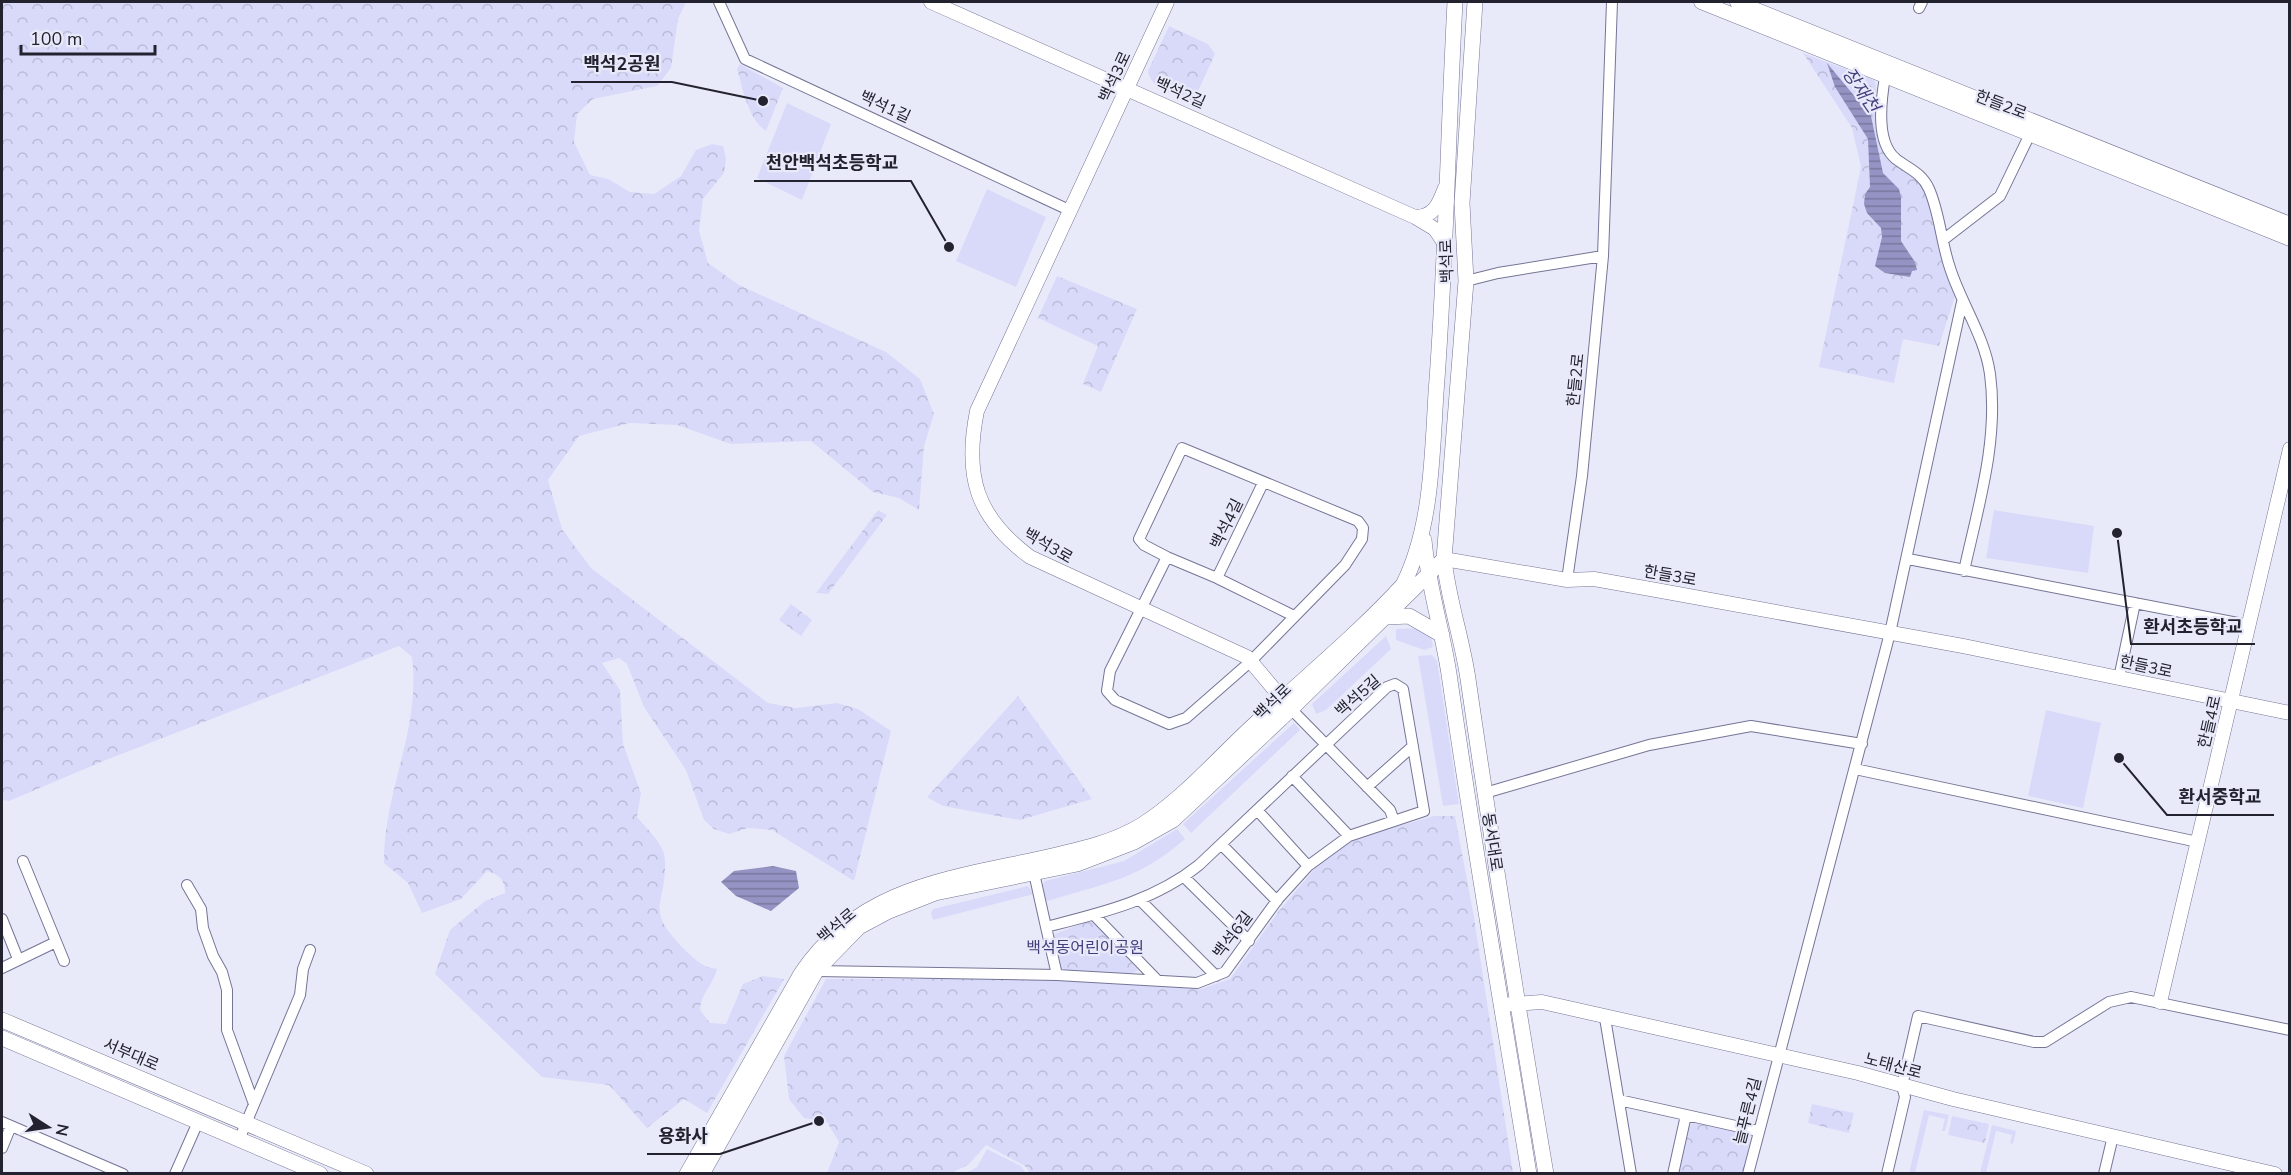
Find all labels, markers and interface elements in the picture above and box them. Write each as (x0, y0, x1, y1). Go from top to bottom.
scale bar (21, 18, 154, 56)
text: 100 m (30, 27, 82, 51)
callout: 백석2공원 (571, 46, 672, 82)
street label: 백석3로 (1094, 48, 1136, 106)
text: 백석2공원 (583, 52, 661, 76)
water label: 장재천 (1837, 63, 1886, 119)
street label: 백석2길 (1151, 72, 1209, 114)
street label: 한들2로 (1972, 85, 2030, 125)
street label: 백석1길 (856, 86, 914, 128)
callout: 천안백석초등학교 (754, 145, 911, 181)
text: 천안백석초등학교 (766, 151, 898, 175)
street label: 백석로 (1435, 238, 1459, 283)
street label: 한들2로 (1562, 352, 1590, 408)
street label: 백석4길 (1205, 495, 1249, 553)
street label: 백석3로 (1019, 523, 1077, 569)
street label: 한들3로 (1642, 560, 1699, 592)
callout: 환서초등학교 (2131, 608, 2255, 644)
text: 환서초등학교 (2143, 615, 2243, 639)
street label: 한들3로 (2117, 651, 2175, 683)
street label: 백석5길 (1330, 670, 1386, 722)
street label: 백석로 (1249, 679, 1297, 725)
street label: 한들4로 (2193, 693, 2227, 751)
callout: 환서중학교 (2167, 779, 2274, 815)
text: 환서중학교 (2179, 785, 2261, 809)
street label: 동서대로 (1477, 811, 1508, 873)
street label: 백석로 (813, 903, 861, 949)
street label: 백석6길 (1208, 907, 1258, 963)
park label: 백석동어린이공원 (1026, 937, 1144, 959)
street label: 서부대로 (100, 1033, 163, 1077)
street label: 노태산로 (1862, 1048, 1925, 1084)
street label: 늘푸른4길 (1729, 1075, 1767, 1147)
north arrow (18, 1097, 78, 1157)
callout: 용화사 (647, 1118, 720, 1154)
text: N (50, 1122, 74, 1138)
text: 용화사 (658, 1124, 708, 1148)

